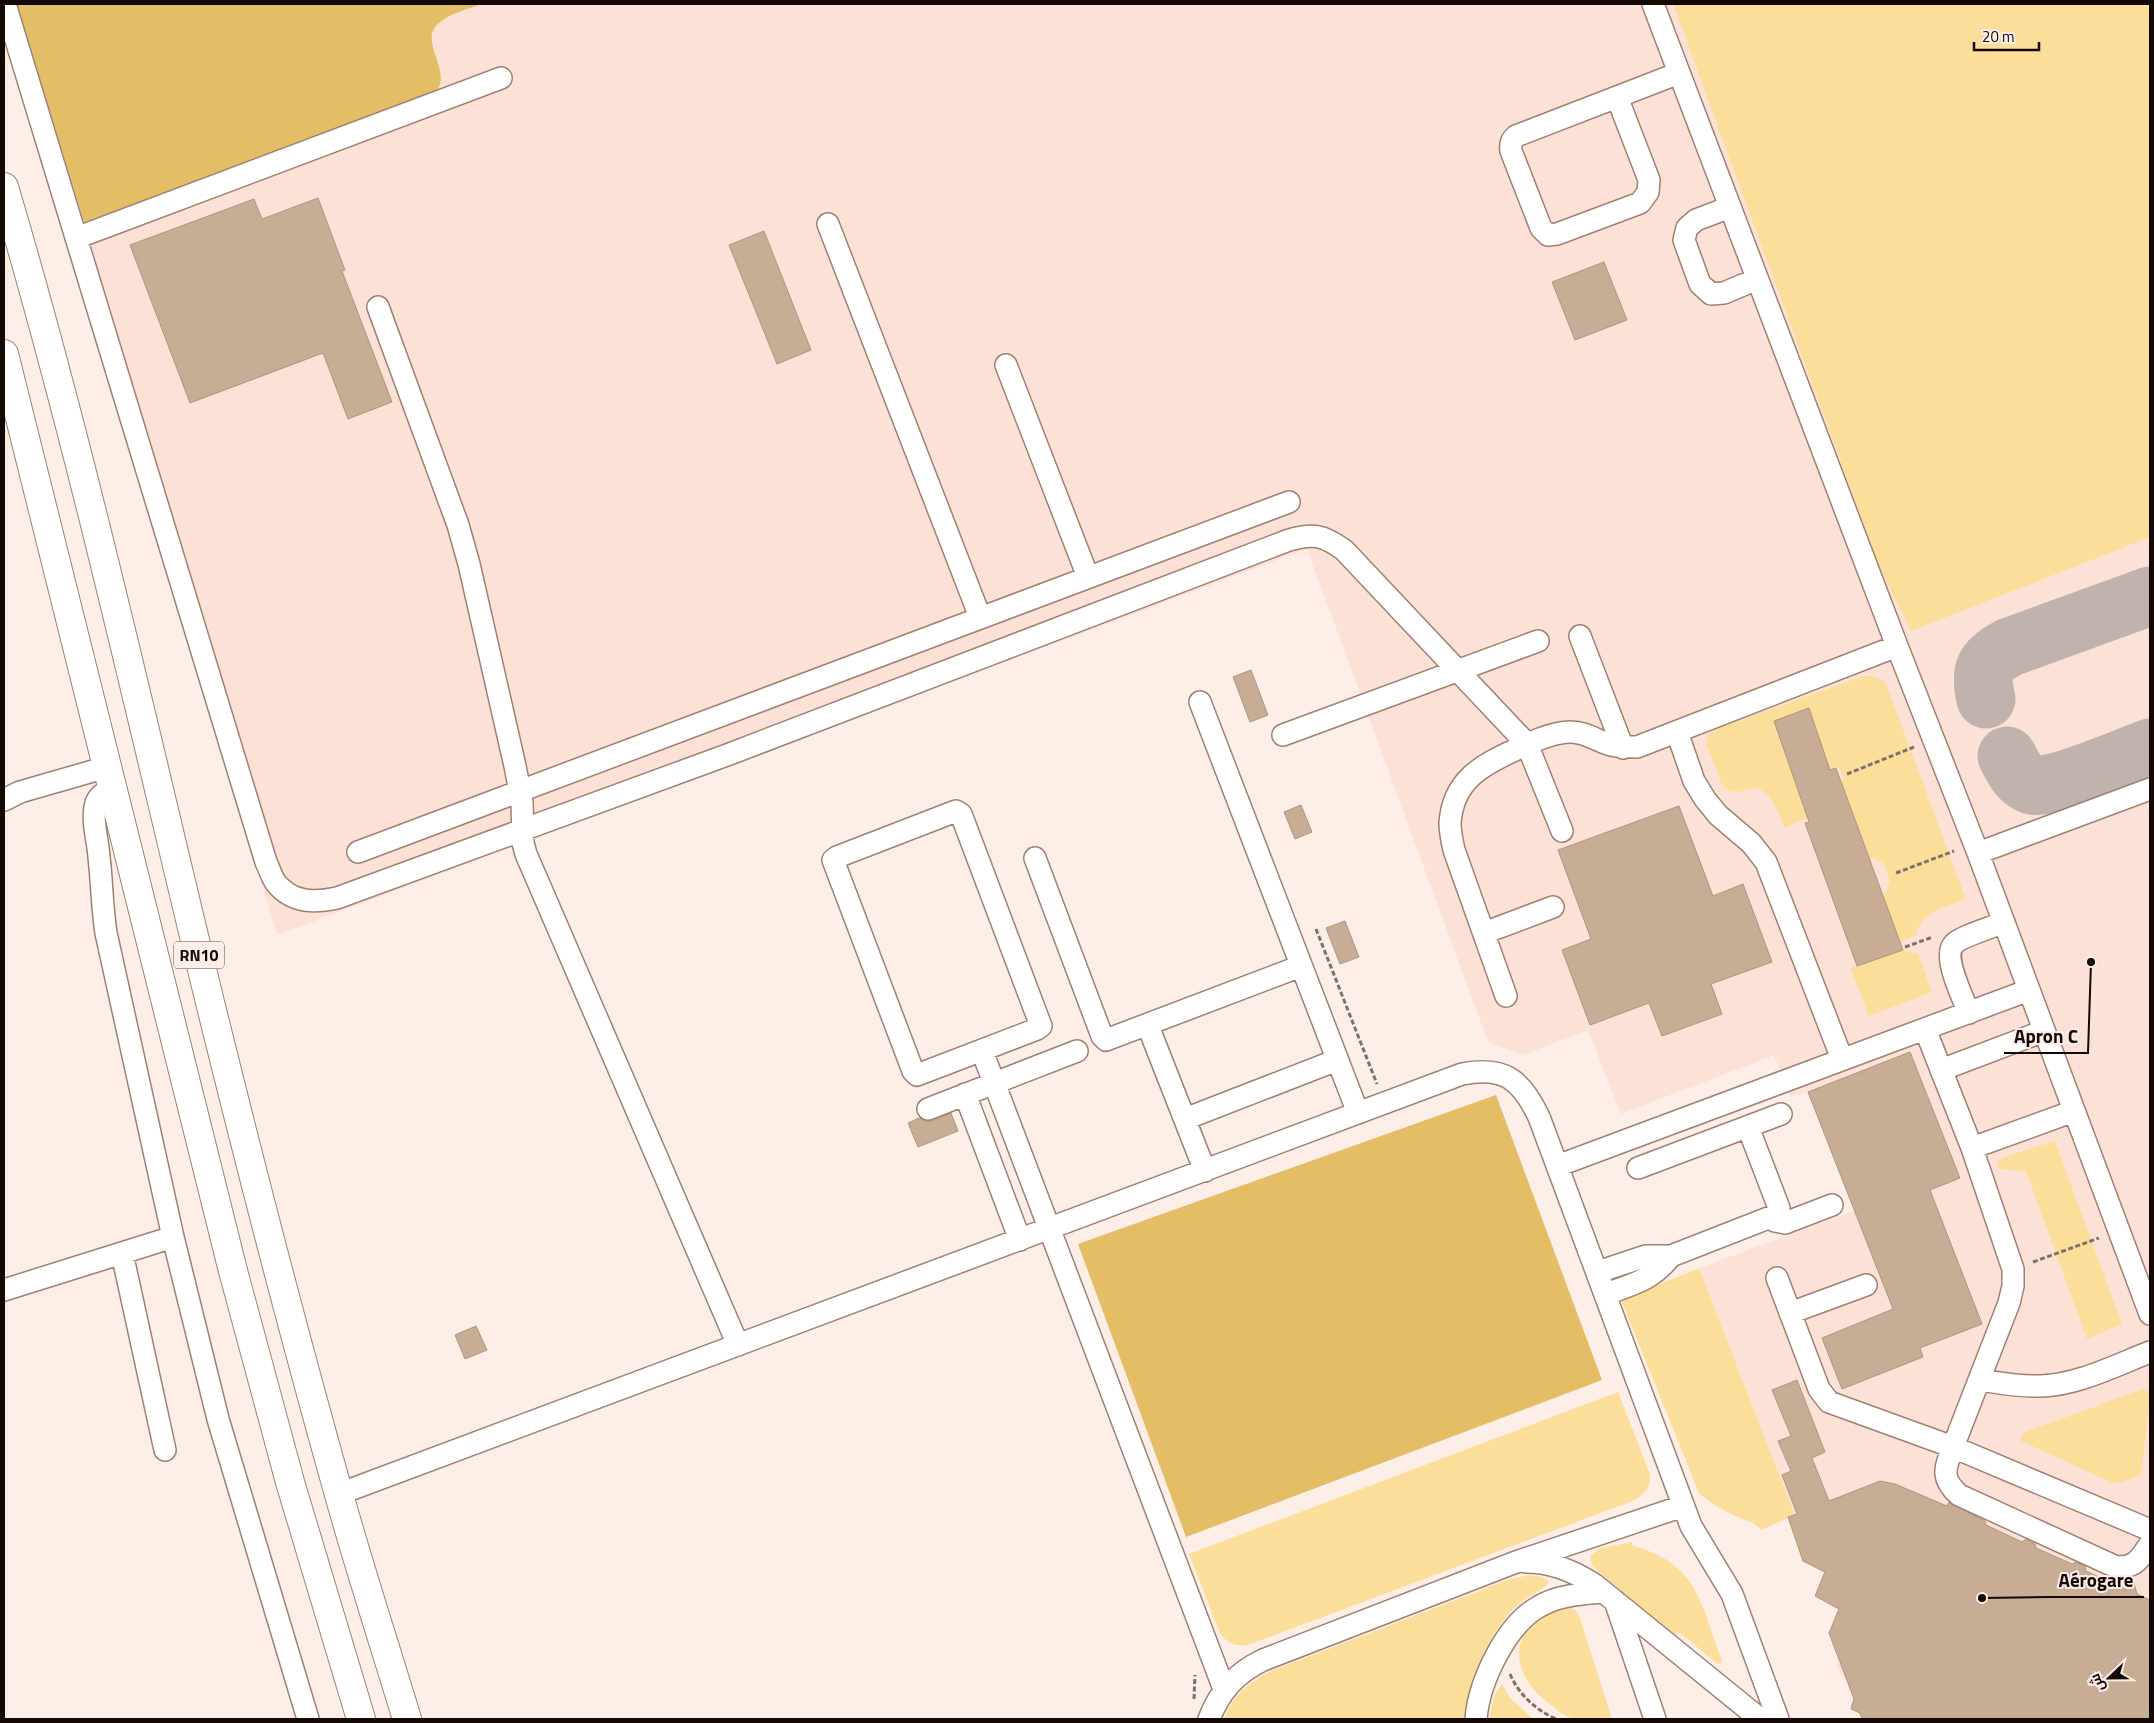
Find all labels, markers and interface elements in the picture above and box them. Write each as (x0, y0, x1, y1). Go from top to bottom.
scale bar (1974, 20, 2039, 52)
text: 20 m (1982, 25, 2015, 48)
road number: RN10 (174, 942, 224, 968)
callout: Apron C (2004, 1019, 2088, 1053)
text: Apron C (2014, 1021, 2078, 1050)
callout: Aérogare (2049, 1563, 2144, 1597)
text: Aérogare (2059, 1565, 2134, 1594)
north arrow (2084, 1653, 2134, 1703)
text: ش (2083, 1671, 2110, 1695)

